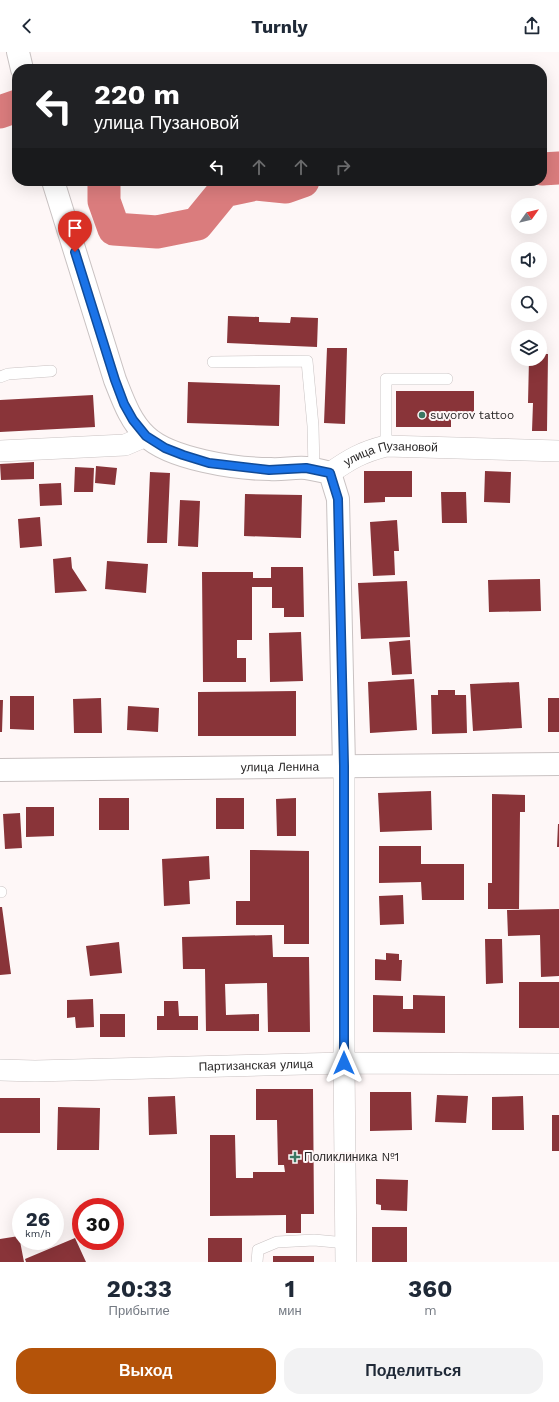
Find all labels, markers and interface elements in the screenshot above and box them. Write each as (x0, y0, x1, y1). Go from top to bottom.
icon: back (16, 15, 38, 37)
icon: share (521, 15, 543, 37)
text: Turnly (251, 16, 308, 37)
text: 220 m (94, 78, 180, 111)
icon: left (28, 80, 80, 132)
text: улица Пузановой (94, 112, 239, 133)
icon: left (206, 156, 228, 178)
icon: ahead (248, 156, 270, 178)
icon: ahead (290, 156, 312, 178)
icon: right (332, 156, 354, 178)
north arrow (511, 198, 547, 234)
map controls (511, 198, 547, 366)
pin (58, 211, 92, 252)
icon: arrive (64, 217, 86, 239)
button: sound (511, 242, 547, 278)
button: search (511, 286, 547, 322)
button: layers (511, 330, 547, 366)
place label: suvorov tattoo (430, 408, 514, 422)
marker: suvorov tattoo (417, 410, 427, 420)
street label: улица Пузановой (341, 439, 438, 469)
street label: улица Ленина (241, 760, 320, 774)
position arrow (323, 1042, 365, 1084)
street label: Партизанская улица (198, 1057, 314, 1074)
place label: Поликлиника №1 (304, 1150, 399, 1164)
marker: Поликлиника №1 (289, 1151, 301, 1163)
speed limit sign: 30 (72, 1198, 124, 1250)
text: 26 (26, 1207, 50, 1231)
text: km/h (25, 1228, 51, 1239)
text: 20:33 (106, 1275, 172, 1303)
text: 1 (285, 1275, 295, 1303)
text: 360 (408, 1275, 453, 1303)
text: Прибытие (109, 1303, 170, 1318)
text: мин (278, 1303, 302, 1318)
text: m (424, 1303, 437, 1318)
button: Выход (16, 1348, 276, 1394)
button: Поделиться (284, 1348, 543, 1394)

